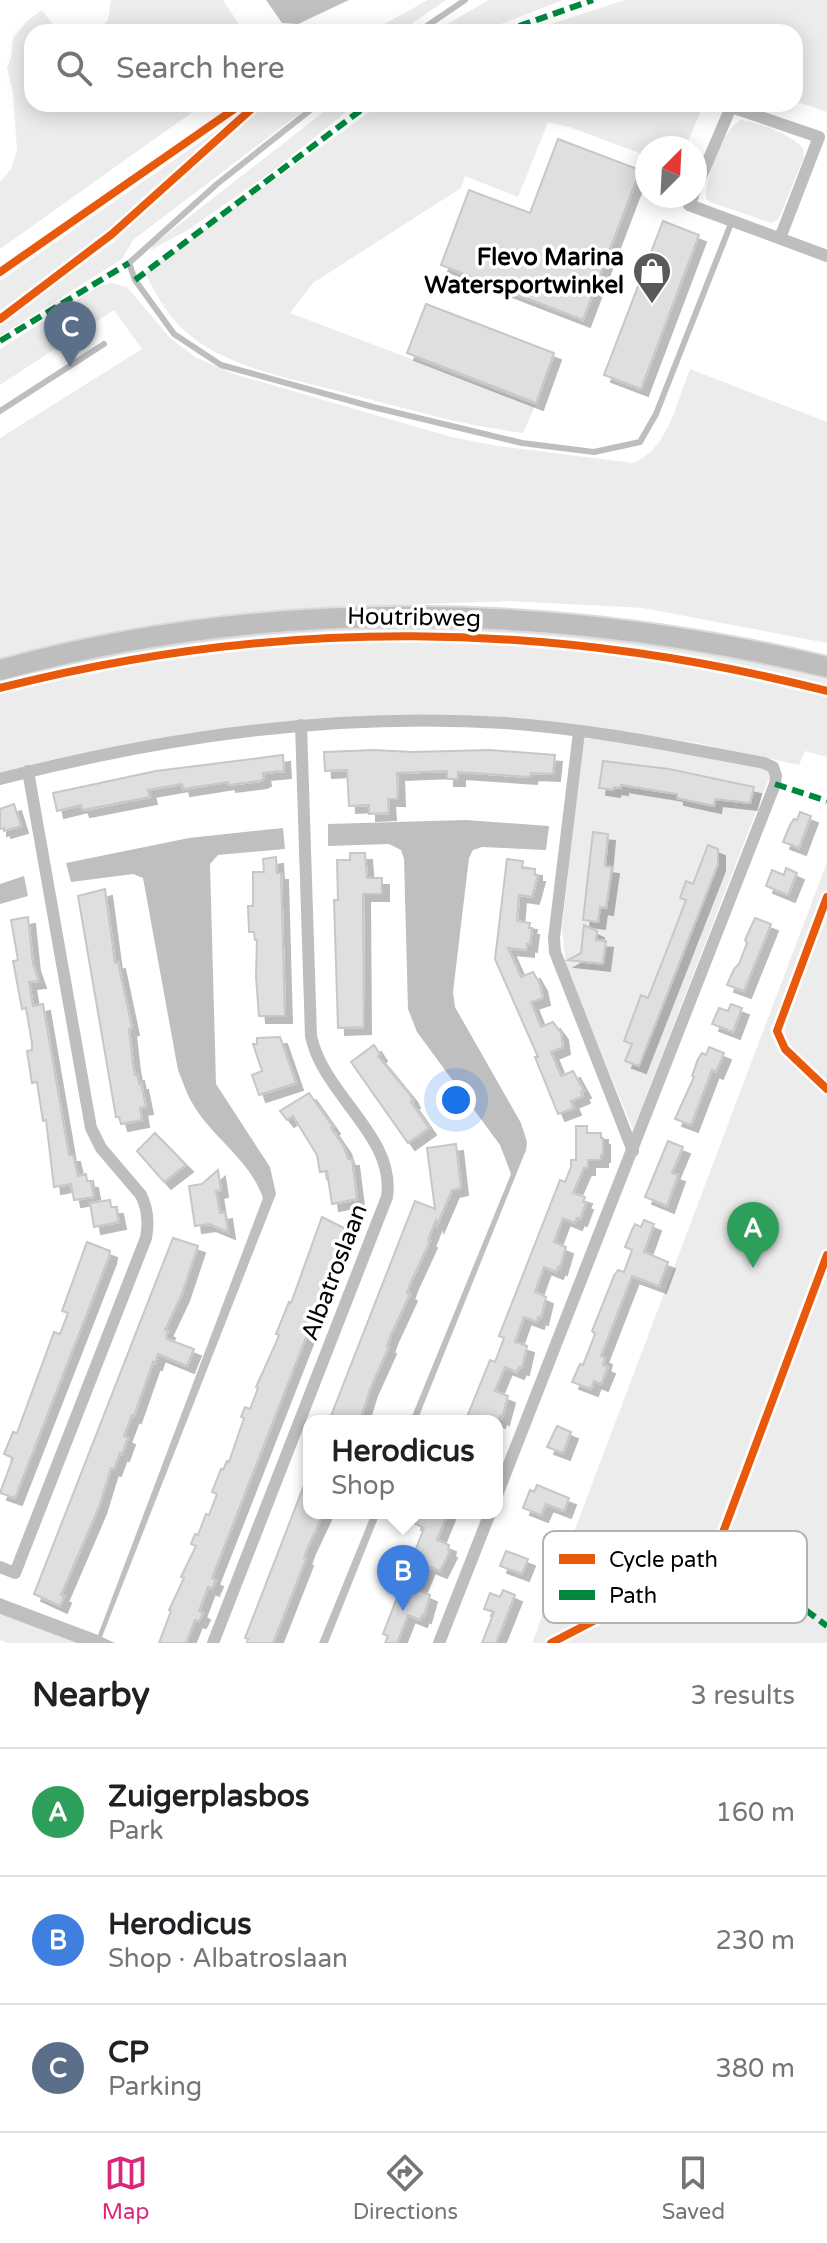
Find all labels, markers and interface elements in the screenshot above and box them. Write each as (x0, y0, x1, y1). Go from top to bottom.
search box (24, 24, 803, 112)
icon: search (52, 46, 96, 90)
text: Search here (116, 50, 285, 87)
north arrow (635, 136, 707, 208)
place label: Flevo Marina Watersportwinkel (424, 243, 624, 300)
shop icon: Flevo Marina Watersportwinkel (631, 250, 673, 305)
pin: C (44, 301, 96, 367)
street label: Houtribweg (347, 602, 481, 633)
your location (436, 1080, 476, 1120)
street label: Albatroslaan (295, 1200, 374, 1344)
pin: A (727, 1202, 779, 1268)
popup (303, 1415, 503, 1519)
text: Herodicus (331, 1433, 475, 1470)
text: Shop (331, 1470, 395, 1501)
legend (543, 1531, 807, 1623)
pin: B (377, 1545, 429, 1611)
text: Cycle path (609, 1547, 718, 1573)
text: Path (609, 1583, 657, 1609)
text: Nearby (32, 1675, 150, 1716)
text: 3 results (690, 1680, 795, 1711)
text: Zuigerplasbos (108, 1778, 310, 1815)
text: A (48, 1797, 68, 1828)
text: 160 m (715, 1797, 795, 1828)
text: Park (108, 1815, 164, 1846)
text: Herodicus (108, 1906, 252, 1943)
text: B (49, 1925, 67, 1956)
text: 230 m (715, 1925, 795, 1956)
text: Shop · Albatroslaan (108, 1943, 348, 1974)
text: CP (108, 2034, 149, 2071)
text: C (49, 2053, 67, 2084)
text: 380 m (715, 2053, 795, 2084)
text: Parking (108, 2071, 202, 2102)
tab: Map (102, 2151, 149, 2225)
tab: Directions (353, 2151, 458, 2225)
tab: Saved (662, 2151, 725, 2225)

